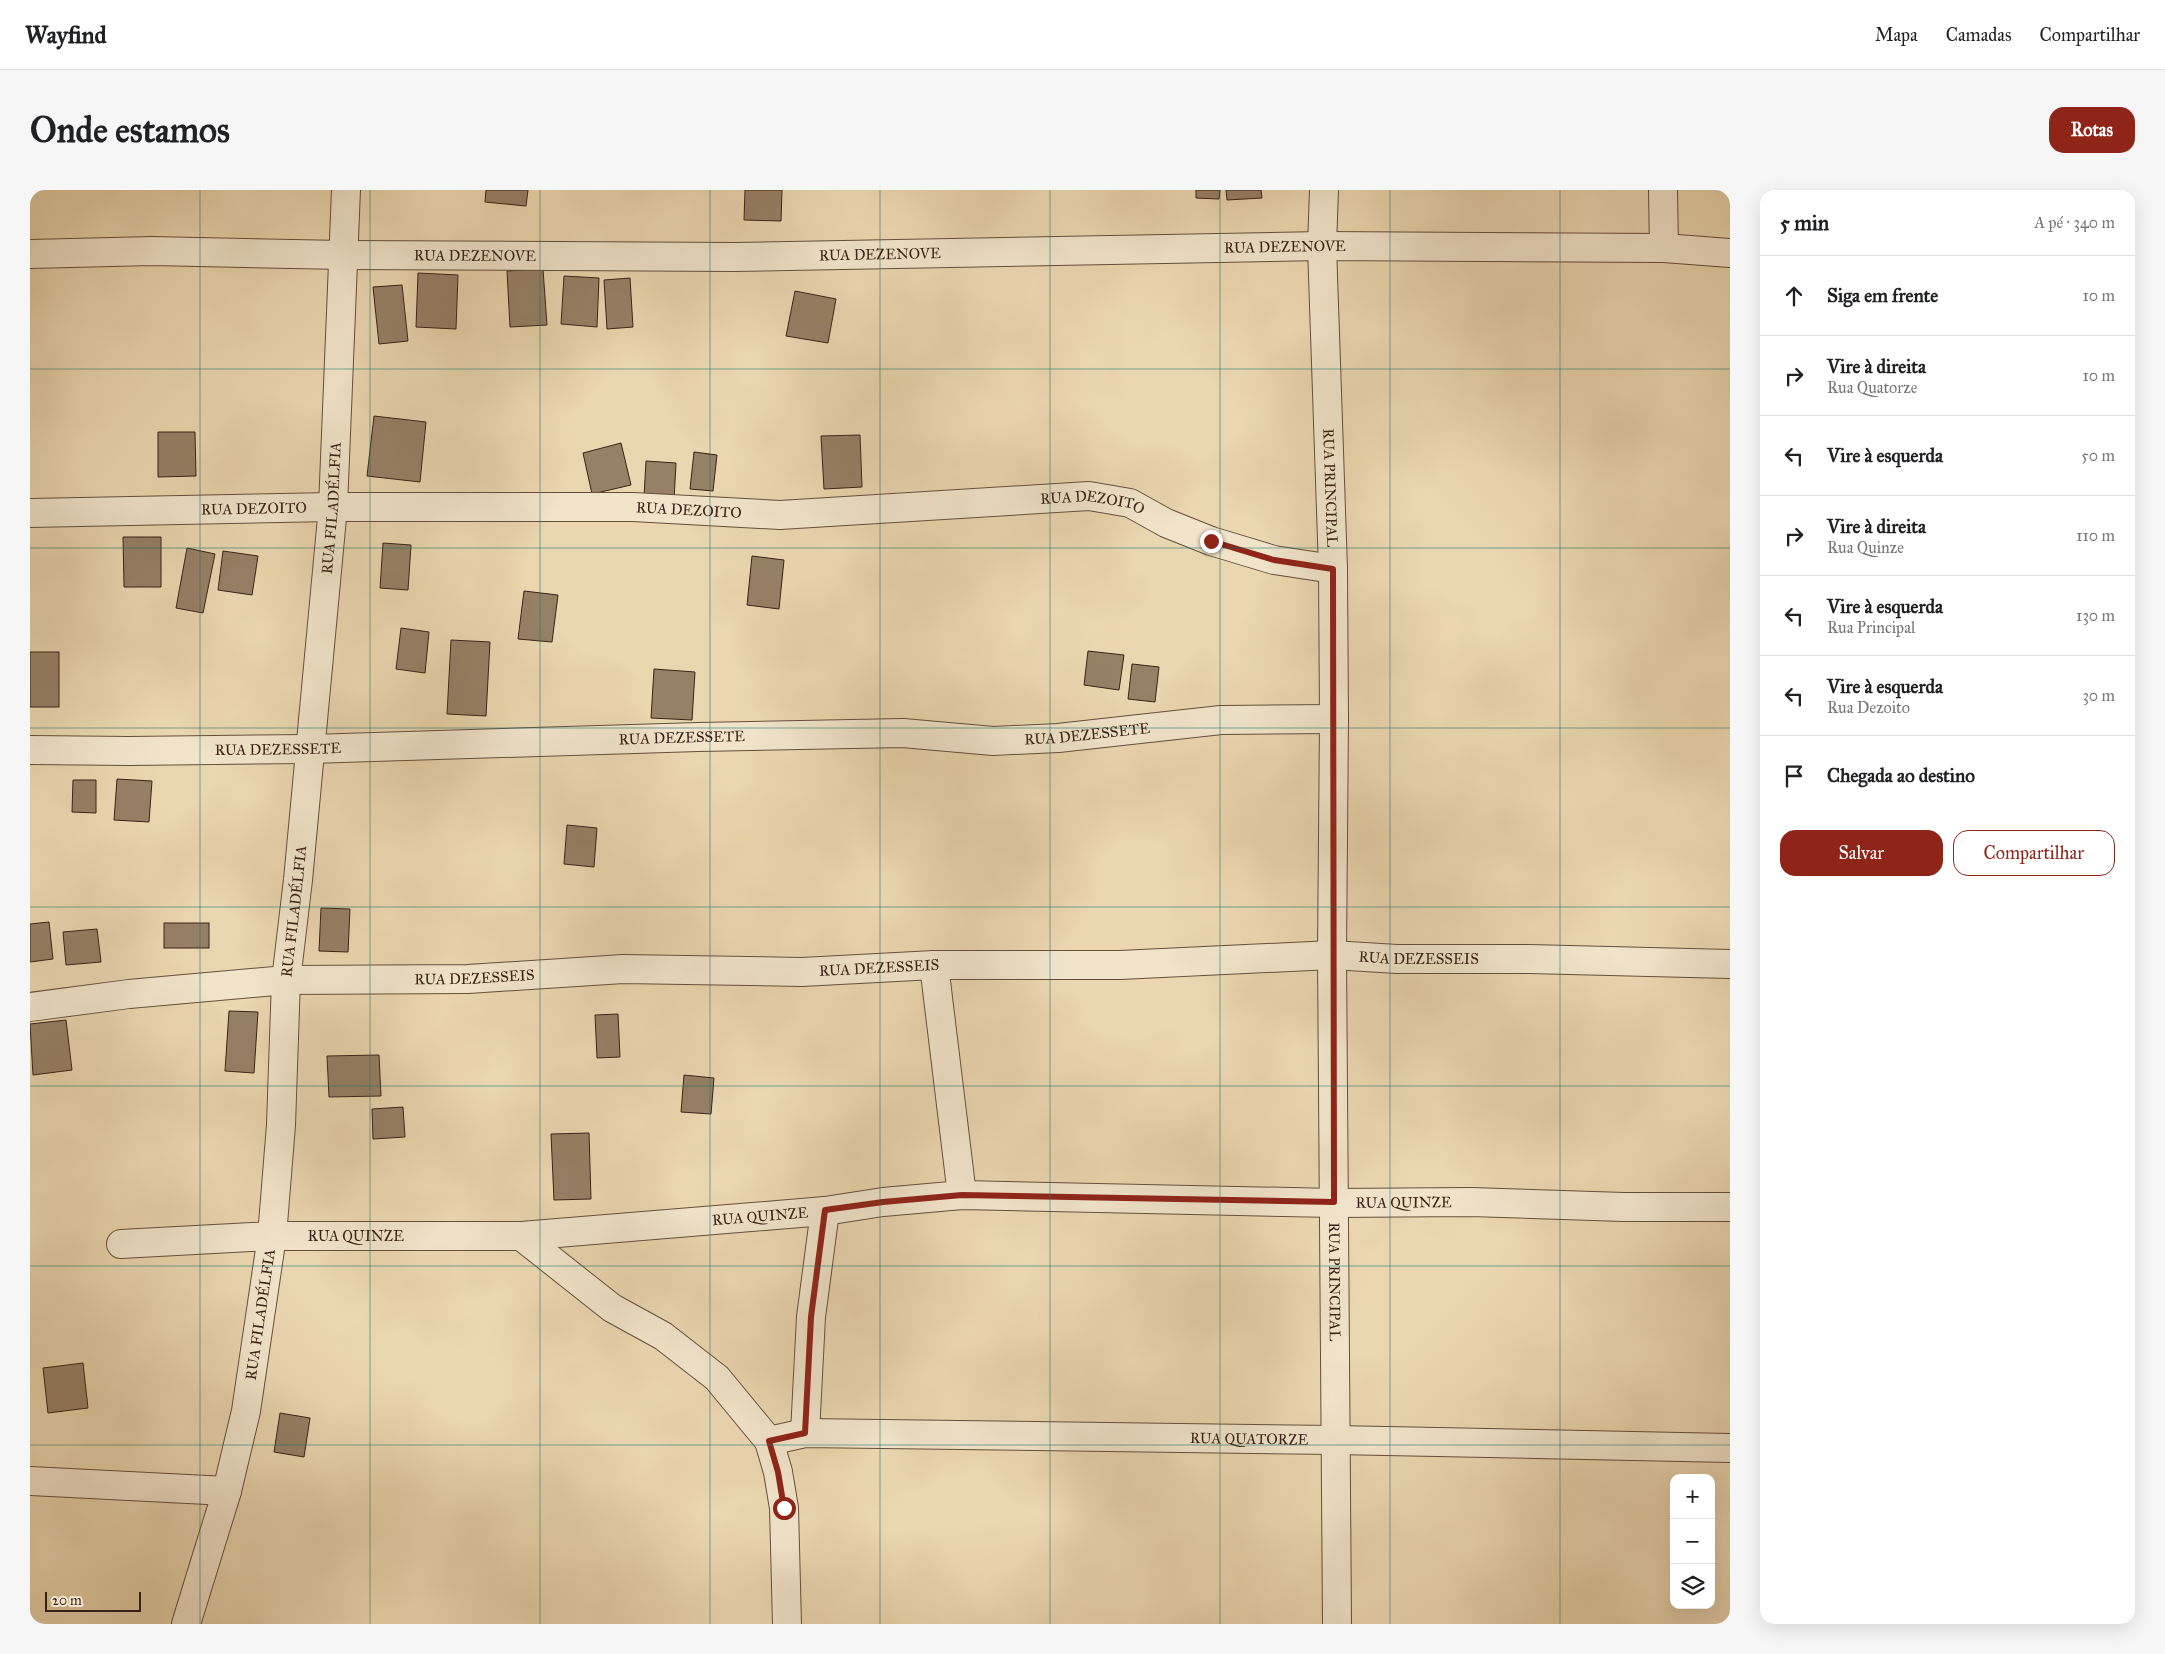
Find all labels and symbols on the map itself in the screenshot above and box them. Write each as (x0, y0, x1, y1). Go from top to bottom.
street label: RUA DEZENOVE (1224, 237, 1346, 257)
street label: RUA DEZENOVE (819, 244, 941, 264)
street label: RUA DEZENOVE (414, 246, 536, 265)
street label: RUA PRINCIPAL (1319, 428, 1341, 548)
street label: RUA FILADÉLFIA (318, 442, 345, 575)
street label: RUA DEZOITO (1040, 487, 1148, 518)
street label: RUA DEZOITO (635, 498, 742, 522)
street label: RUA DEZOITO (201, 499, 307, 519)
route end (1200, 530, 1223, 553)
street label: RUA DEZESSETE (1024, 719, 1151, 749)
street label: RUA DEZESSETE (618, 727, 745, 748)
street label: RUA DEZESSETE (215, 739, 342, 759)
street label: RUA FILADÉLFIA (277, 845, 310, 978)
street label: RUA DEZESSEIS (1358, 948, 1479, 968)
street label: RUA DEZESSEIS (818, 956, 939, 980)
street label: RUA DEZESSEIS (414, 966, 535, 988)
street label: RUA QUINZE (1355, 1193, 1452, 1212)
street label: RUA QUINZE (711, 1203, 809, 1229)
street label: RUA PRINCIPAL (1325, 1222, 1344, 1341)
street label: RUA QUINZE (308, 1227, 404, 1245)
street label: RUA FILADÉLFIA (242, 1248, 279, 1381)
street label: RUA QUATORZE (1190, 1429, 1309, 1449)
route start (773, 1497, 796, 1520)
scale bar (45, 1589, 141, 1612)

